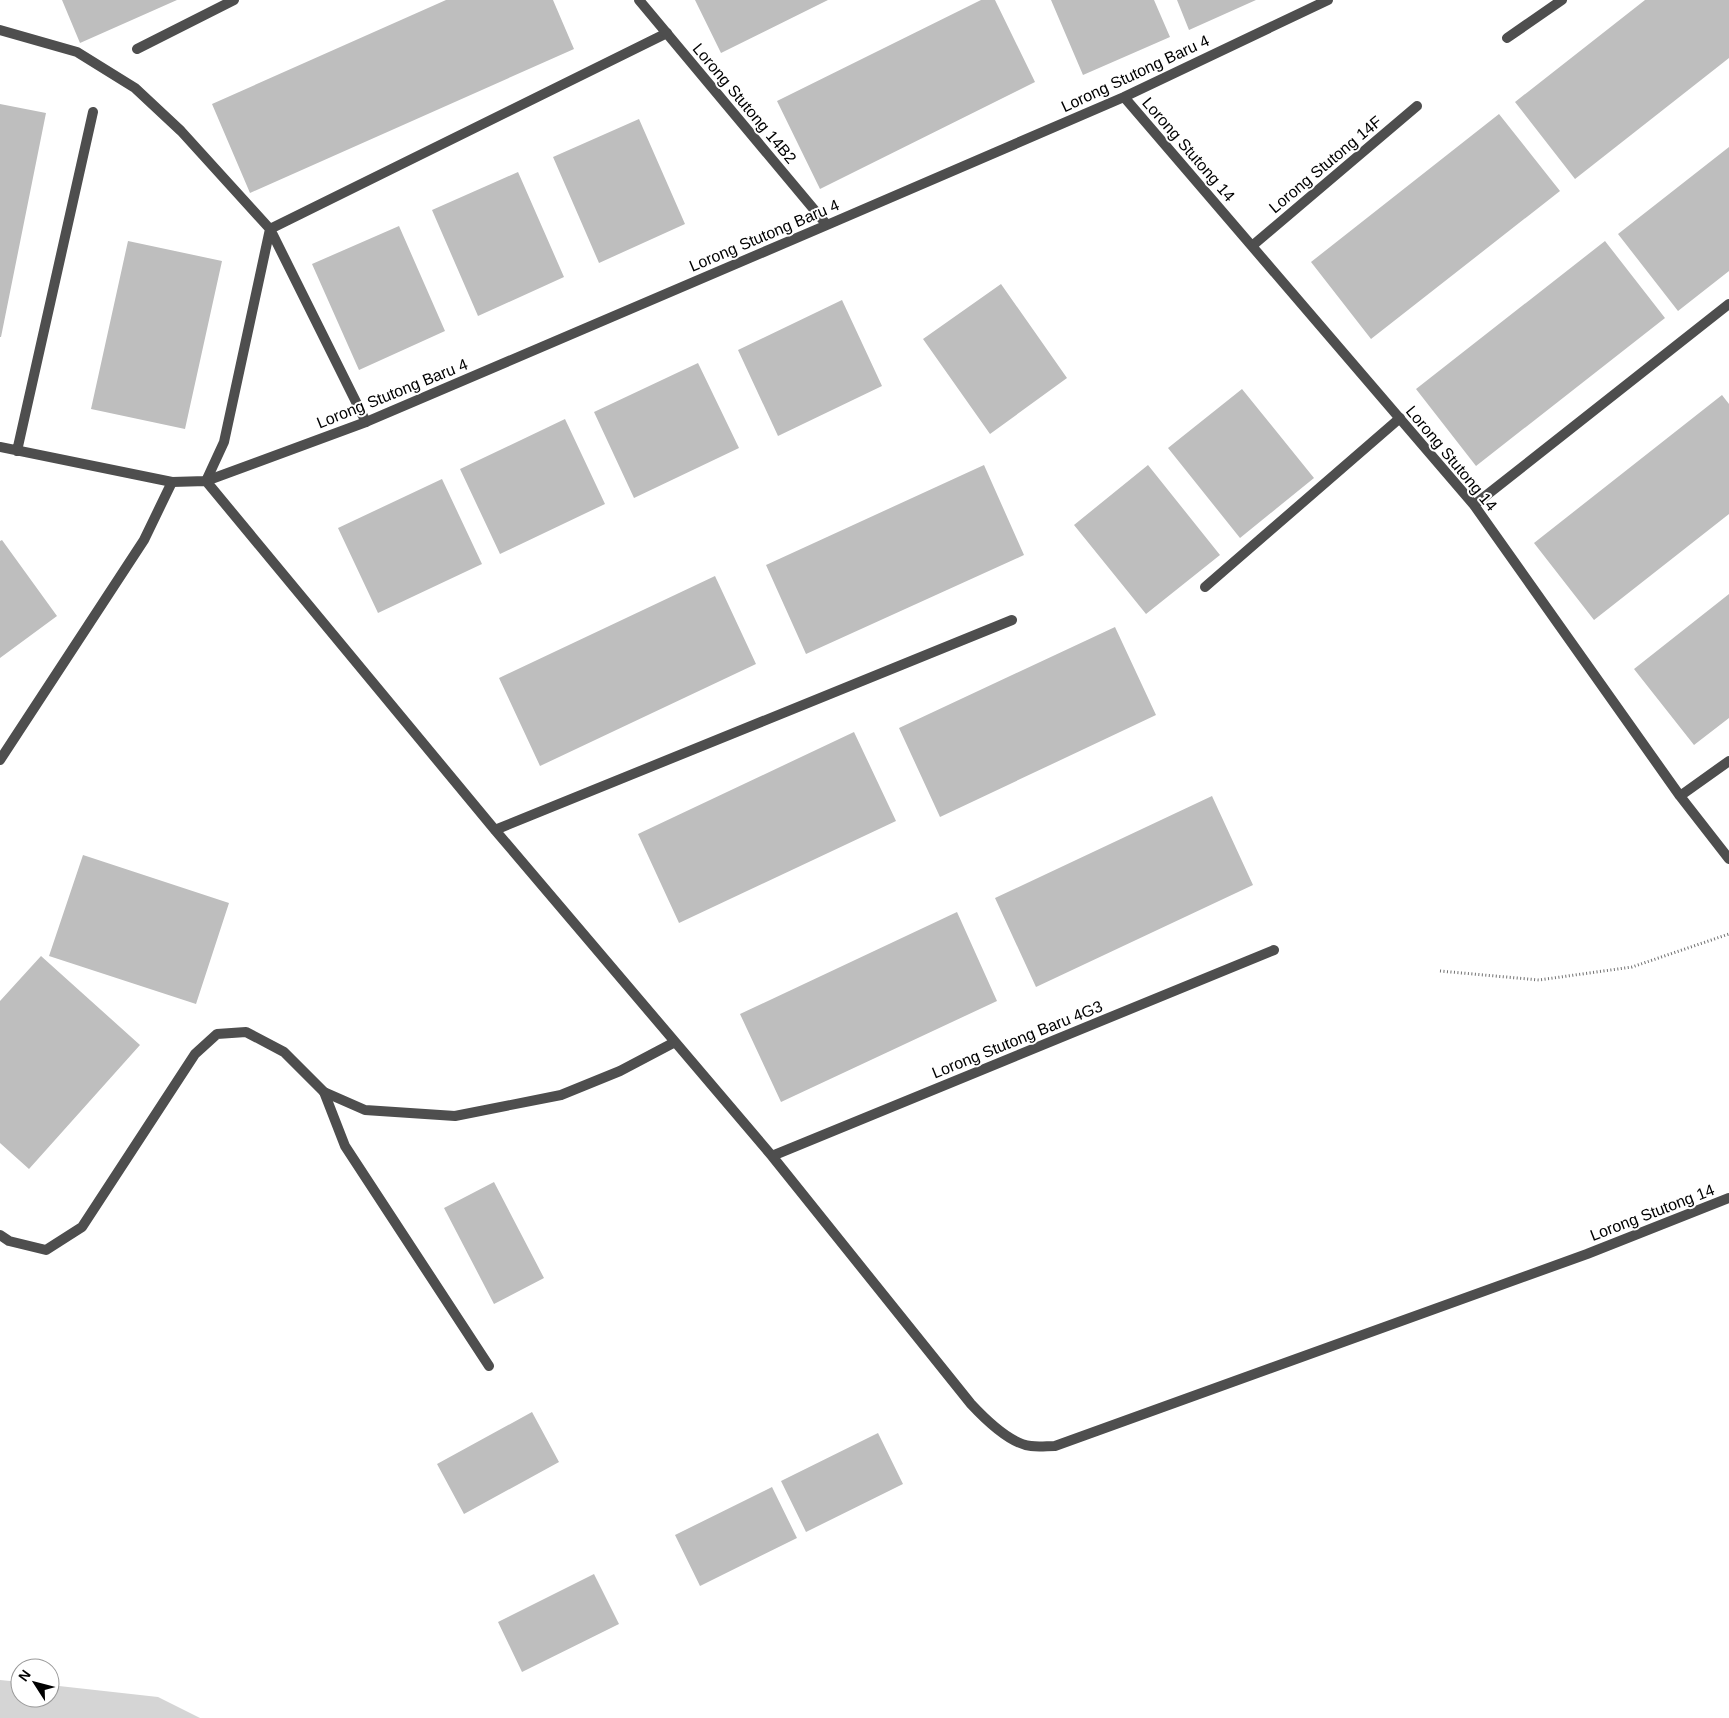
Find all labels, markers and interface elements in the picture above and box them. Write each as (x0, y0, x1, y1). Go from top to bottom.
street label: Lorong Stutong Baru 4 (1059, 32, 1212, 115)
street label: Lorong Stutong 14B2 (689, 40, 800, 167)
street label: Lorong Stutong 14 (1139, 94, 1238, 205)
street label: Lorong Stutong 14F (1266, 112, 1385, 216)
street label: Lorong Stutong Baru 4 (687, 196, 842, 275)
street label: Lorong Stutong Baru 4 (314, 355, 470, 432)
street label: Lorong Stutong 14 (1403, 402, 1501, 514)
street label: Lorong Stutong Baru 4G3 (929, 997, 1105, 1082)
street label: Lorong Stutong 14 (1588, 1181, 1717, 1244)
north arrow (10, 1658, 60, 1708)
text: N (15, 1667, 34, 1684)

